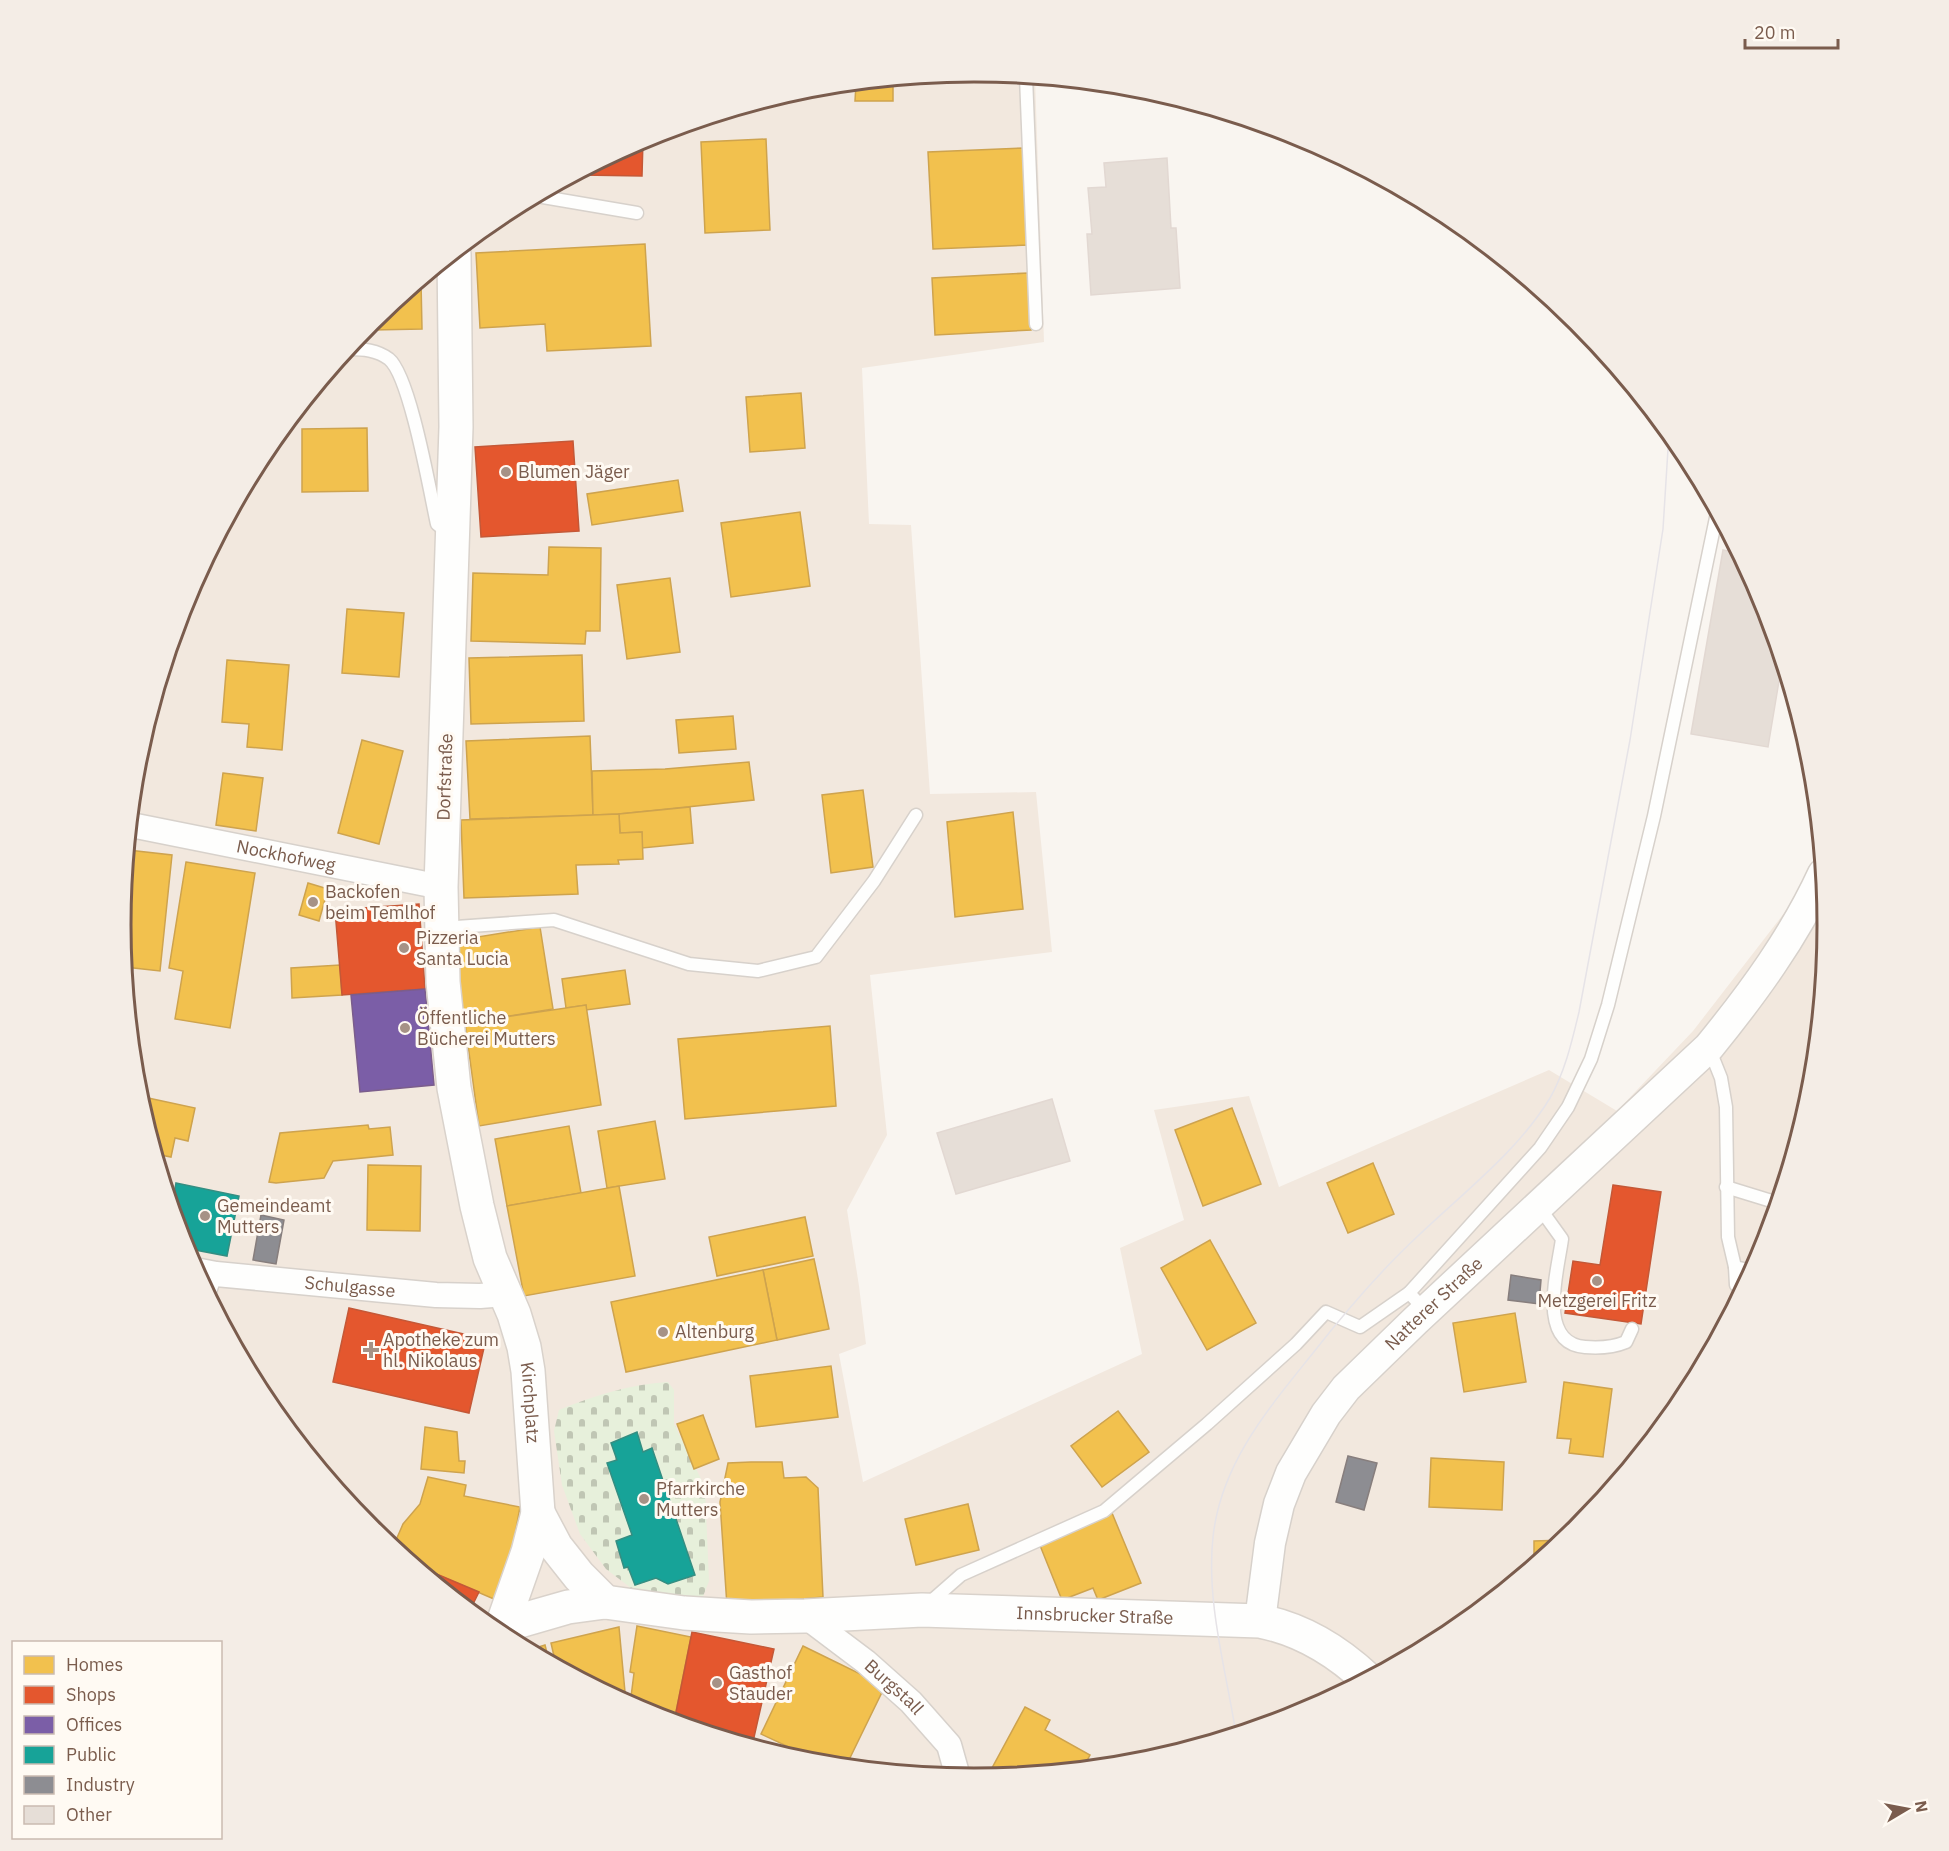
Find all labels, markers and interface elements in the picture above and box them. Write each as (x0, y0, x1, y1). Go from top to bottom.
scale bar (1745, 12, 1838, 50)
text: 20 m (1754, 21, 1796, 44)
place label: Blumen Jäger (518, 460, 630, 483)
marker: Blumen Jäger (499, 465, 513, 479)
street label: Dorfstraße (431, 733, 458, 821)
street label: Nockhofweg (234, 834, 338, 877)
place label: Backofen beim Temlhof (325, 880, 436, 924)
marker: Backofen beim Temlhof (306, 895, 320, 909)
place label: Pizzeria Santa Lucia (416, 926, 509, 970)
marker: Pizzeria Santa Lucia (397, 941, 411, 955)
place label: Öffentliche Bücherei Mutters (417, 1006, 556, 1050)
marker: Öffentliche Bücherei Mutters (398, 1021, 412, 1035)
place label: Gemeindeamt Mutters (217, 1194, 332, 1238)
marker: Gemeindeamt Mutters (198, 1209, 212, 1223)
street label: Natterer Straße (1380, 1252, 1487, 1355)
street label: Schulgasse (304, 1271, 397, 1302)
marker: Metzgerei Fritz (1590, 1274, 1604, 1288)
place label: Metzgerei Fritz (1537, 1289, 1657, 1312)
place label: Altenburg (675, 1320, 755, 1343)
marker: Altenburg (656, 1325, 670, 1339)
place label: Apotheke zum hl. Nikolaus (383, 1328, 499, 1372)
marker: Apotheke zum hl. Nikolaus (364, 1343, 378, 1357)
street label: Kirchplatz (516, 1360, 545, 1444)
place label: Pfarrkirche Mutters (656, 1477, 745, 1521)
marker: Pfarrkirche Mutters (637, 1492, 651, 1506)
street label: Innsbrucker Straße (1016, 1601, 1174, 1629)
legend (12, 1641, 222, 1839)
text: Homes (66, 1653, 123, 1676)
street label: Burgstall (860, 1654, 929, 1719)
place label: Gasthof Stauder (729, 1661, 793, 1705)
marker: Gasthof Stauder (710, 1676, 724, 1690)
text: Shops (66, 1683, 116, 1706)
text: Offices (66, 1713, 122, 1736)
text: Public (66, 1743, 116, 1766)
text: Industry (66, 1773, 135, 1796)
north arrow (1877, 1779, 1937, 1839)
text: N (1911, 1799, 1933, 1814)
text: Other (66, 1803, 112, 1826)

